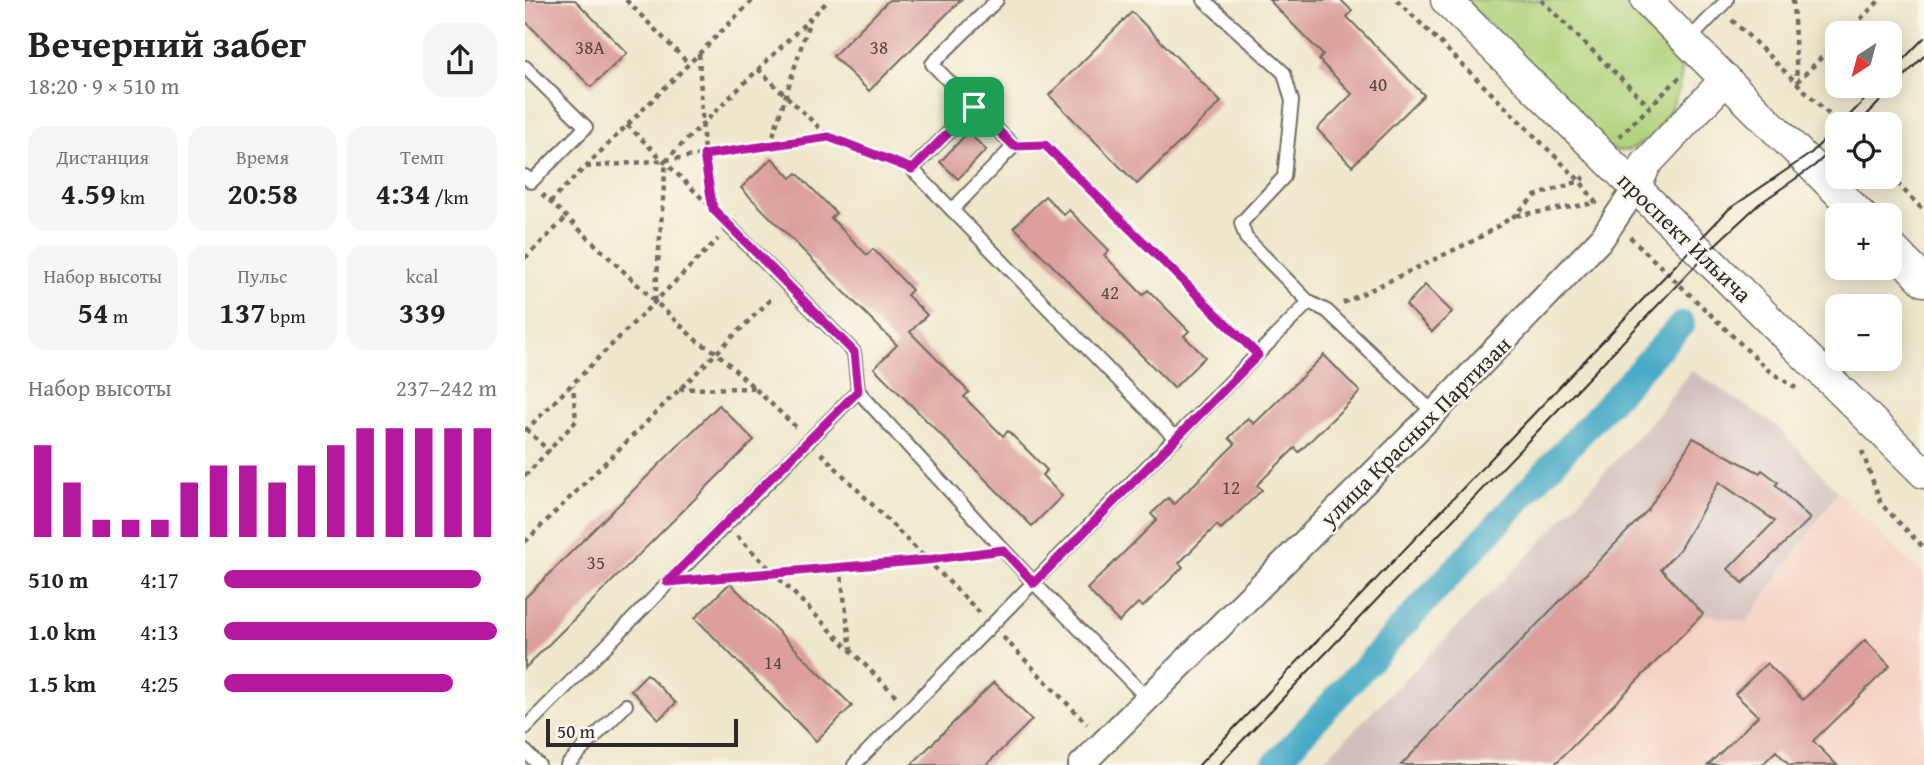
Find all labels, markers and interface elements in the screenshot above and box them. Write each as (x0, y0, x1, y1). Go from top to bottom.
text: Вечерний забег (28, 15, 306, 71)
north arrow (1825, 21, 1902, 98)
map controls (1825, 21, 1902, 371)
button: share (423, 23, 497, 97)
house number: 38А (575, 33, 605, 61)
house number: 38 (870, 33, 888, 61)
text: 18:20 · 9 × 510 m (28, 69, 180, 102)
house number: 40 (1369, 70, 1387, 98)
pin (944, 77, 1004, 137)
icon: arrive (955, 88, 993, 126)
button: locate (1825, 112, 1902, 189)
text: Дистанция (56, 143, 149, 171)
text: Время (236, 143, 289, 171)
text: Темп (400, 143, 444, 171)
street label: проспект Ильича (1611, 164, 1760, 310)
text: 4.59 (61, 171, 116, 215)
text: 20:58 (227, 171, 298, 215)
text: 4:34 (375, 171, 431, 215)
text: km (116, 183, 145, 211)
text: /km (431, 183, 469, 211)
button: + (1825, 203, 1902, 280)
text: Набор высоты (43, 262, 162, 290)
text: Пульс (238, 262, 287, 290)
text: kcal (406, 262, 438, 290)
house number: 42 (1101, 278, 1119, 306)
text: 54 (77, 290, 109, 334)
text: 137 (219, 290, 266, 334)
text: 339 (399, 290, 445, 334)
button: − (1825, 294, 1902, 371)
text: m (109, 302, 128, 330)
text: bpm (266, 302, 306, 330)
street label: улица Красных Партизан (1311, 328, 1518, 535)
text: Набор высоты (28, 371, 172, 404)
text: 237–242 m (396, 371, 497, 404)
house number: 12 (1222, 473, 1240, 501)
house number: 35 (587, 548, 605, 576)
text: 510 m (28, 563, 89, 596)
text: 4:17 (140, 563, 179, 596)
text: 1.0 km (28, 615, 96, 648)
text: 4:13 (140, 615, 179, 648)
house number: 14 (764, 648, 782, 676)
text: 1.5 km (28, 667, 96, 700)
text: 4:25 (140, 667, 179, 700)
scale bar (546, 716, 739, 748)
text: 50 m (557, 717, 595, 745)

